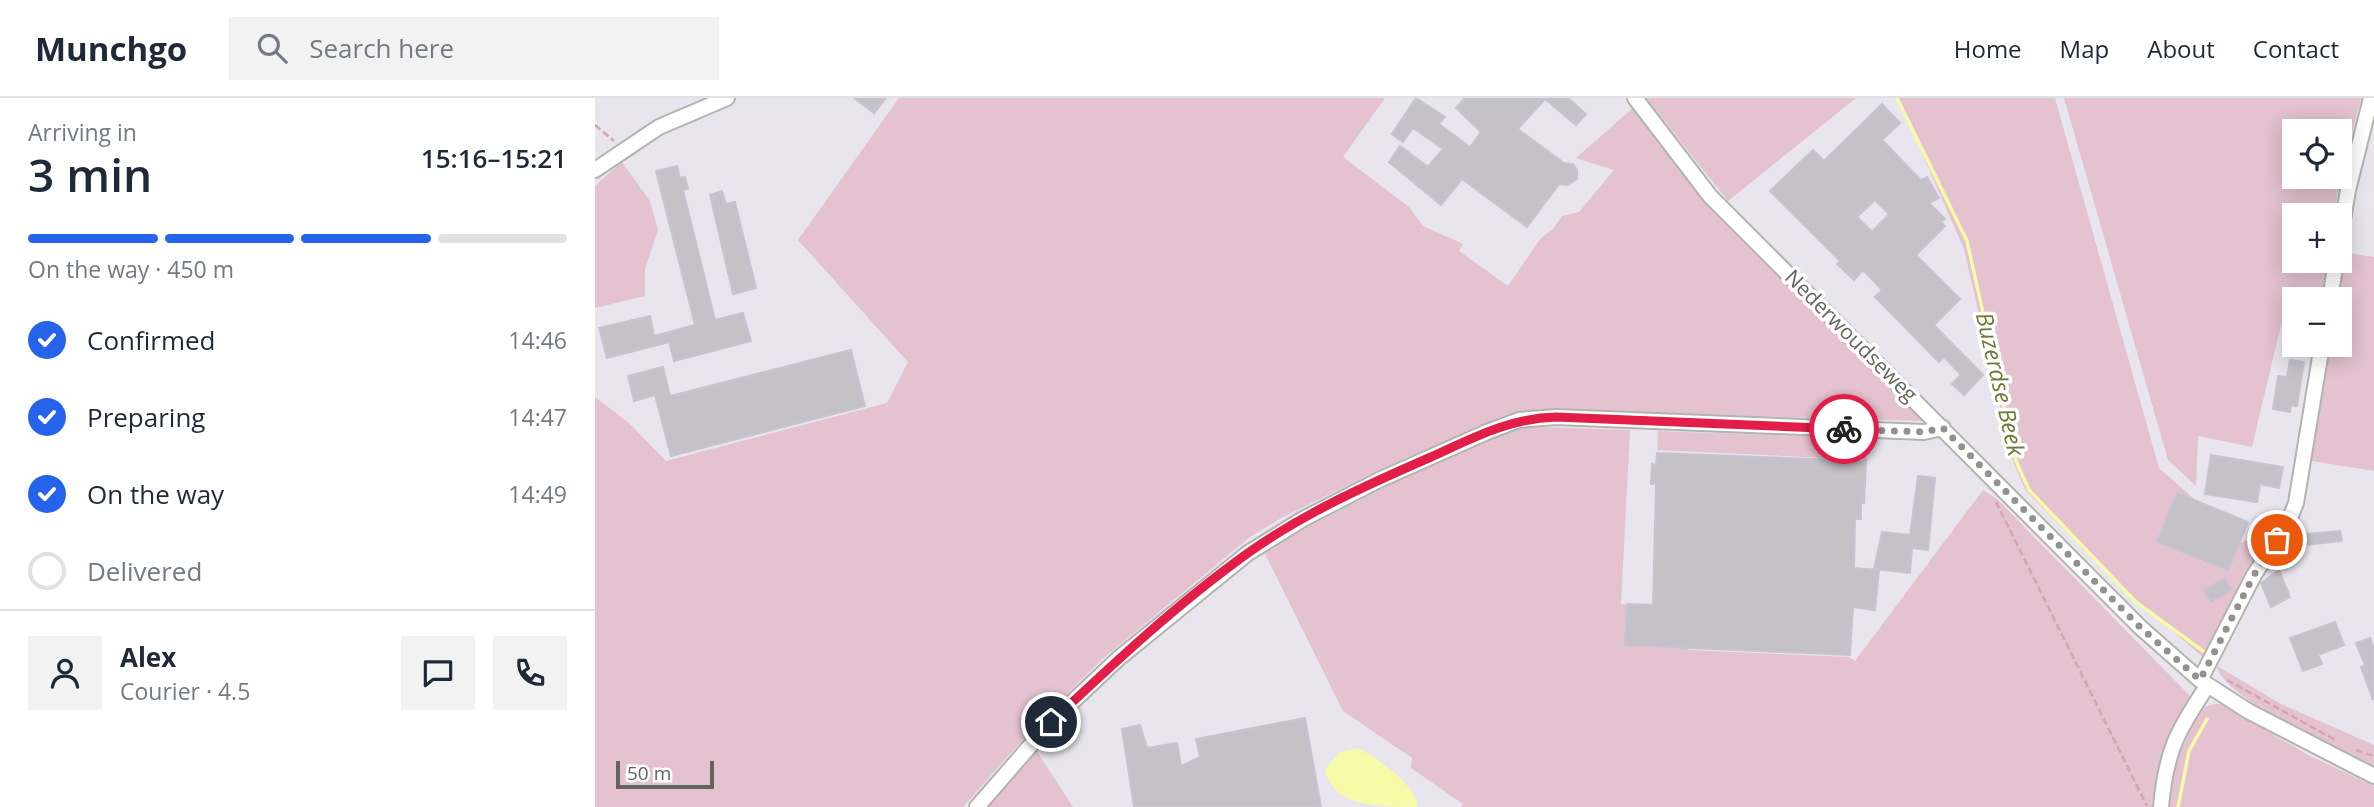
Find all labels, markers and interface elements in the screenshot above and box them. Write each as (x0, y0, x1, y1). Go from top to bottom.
search box (229, 17, 719, 80)
text: Munchgo (35, 26, 187, 71)
icon: search (253, 29, 291, 67)
text: Search here (309, 30, 454, 66)
text: Home (1954, 32, 2022, 65)
text: Map (2060, 32, 2109, 65)
text: About (2147, 32, 2215, 65)
text: Contact (2253, 32, 2339, 65)
text: Arriving in (28, 116, 137, 148)
map controls (2282, 119, 2352, 357)
button: locate (2282, 119, 2352, 189)
text: 15:16–15:21 (421, 140, 567, 176)
text: 3 min (28, 143, 152, 205)
button: + (2282, 203, 2352, 273)
text: On the way · 450 m (28, 253, 234, 285)
street label: Nederwoudseweg (1779, 263, 1924, 408)
button: − (2282, 287, 2352, 357)
water label: Buzerdse Beek (1969, 309, 2033, 459)
icon: check (28, 321, 66, 359)
text: Confirmed (87, 322, 215, 358)
text: 14:46 (508, 324, 567, 356)
courier (1809, 394, 1879, 464)
icon: check (28, 398, 66, 436)
text: Preparing (87, 399, 205, 435)
text: 14:47 (508, 401, 567, 433)
icon: bike (1825, 410, 1863, 448)
icon: check (28, 475, 66, 513)
text: On the way (87, 476, 224, 512)
text: 14:49 (508, 478, 567, 510)
pin (2247, 510, 2307, 570)
icon: bag (2258, 521, 2296, 559)
text: Delivered (87, 553, 202, 589)
button: person (28, 636, 102, 710)
button: chat (401, 636, 475, 710)
button: phone (493, 636, 567, 710)
text: Alex (120, 639, 176, 675)
text: Courier · 4.5 (120, 675, 250, 707)
pin (1021, 692, 1081, 752)
icon: home (1032, 703, 1070, 741)
scale bar (616, 758, 714, 790)
text: 50 m (627, 760, 671, 786)

